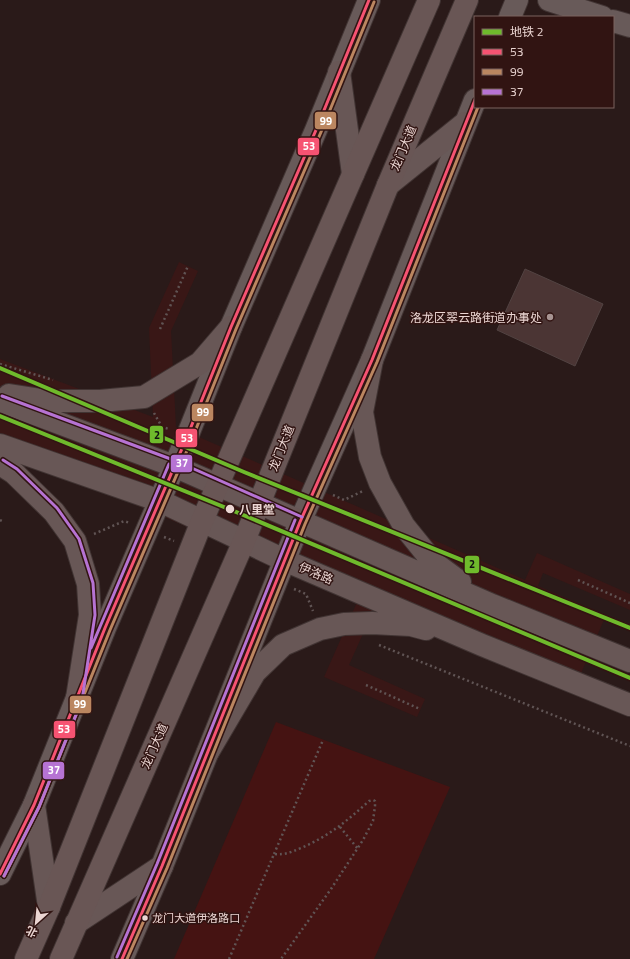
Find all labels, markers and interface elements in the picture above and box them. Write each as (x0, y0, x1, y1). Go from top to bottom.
legend (474, 16, 614, 108)
text: 地铁 2 (510, 22, 543, 41)
text: 53 (510, 42, 523, 61)
text: 99 (510, 62, 524, 81)
text: 37 (510, 82, 523, 101)
line badge: 99 (314, 111, 337, 130)
text: 99 (320, 113, 332, 129)
street label: 龙门大道 (385, 122, 421, 174)
line badge: 53 (297, 137, 320, 156)
text: 53 (303, 138, 315, 154)
place label: 洛龙区翠云路街道办事处 (410, 308, 542, 327)
marker: 洛龙区翠云路街道办事处 (545, 312, 555, 322)
line badge: 99 (191, 403, 214, 422)
text: 99 (197, 404, 209, 420)
street label: 龙门大道 (263, 422, 299, 474)
line badge: 2 (149, 425, 164, 444)
text: 2 (154, 427, 160, 443)
line badge: 53 (175, 428, 198, 448)
text: 53 (181, 430, 193, 446)
line badge: 37 (170, 454, 193, 473)
text: 37 (176, 455, 188, 471)
place label: 八里堂 (239, 500, 275, 519)
marker: 八里堂 (224, 503, 236, 515)
line badge: 2 (464, 555, 480, 574)
text: 2 (469, 556, 475, 572)
street label: 伊洛路 (296, 557, 336, 589)
line badge: 99 (69, 695, 92, 714)
text: 99 (74, 696, 86, 712)
line badge: 53 (53, 720, 76, 739)
street label: 龙门大道 (136, 720, 172, 772)
text: 53 (58, 721, 70, 737)
line badge: 37 (42, 761, 65, 780)
text: 37 (48, 762, 60, 778)
north arrow (16, 903, 56, 943)
place label: 龙门大道伊洛路口 (152, 910, 240, 926)
marker: 龙门大道伊洛路口 (140, 913, 150, 923)
text: 北 (23, 922, 40, 942)

